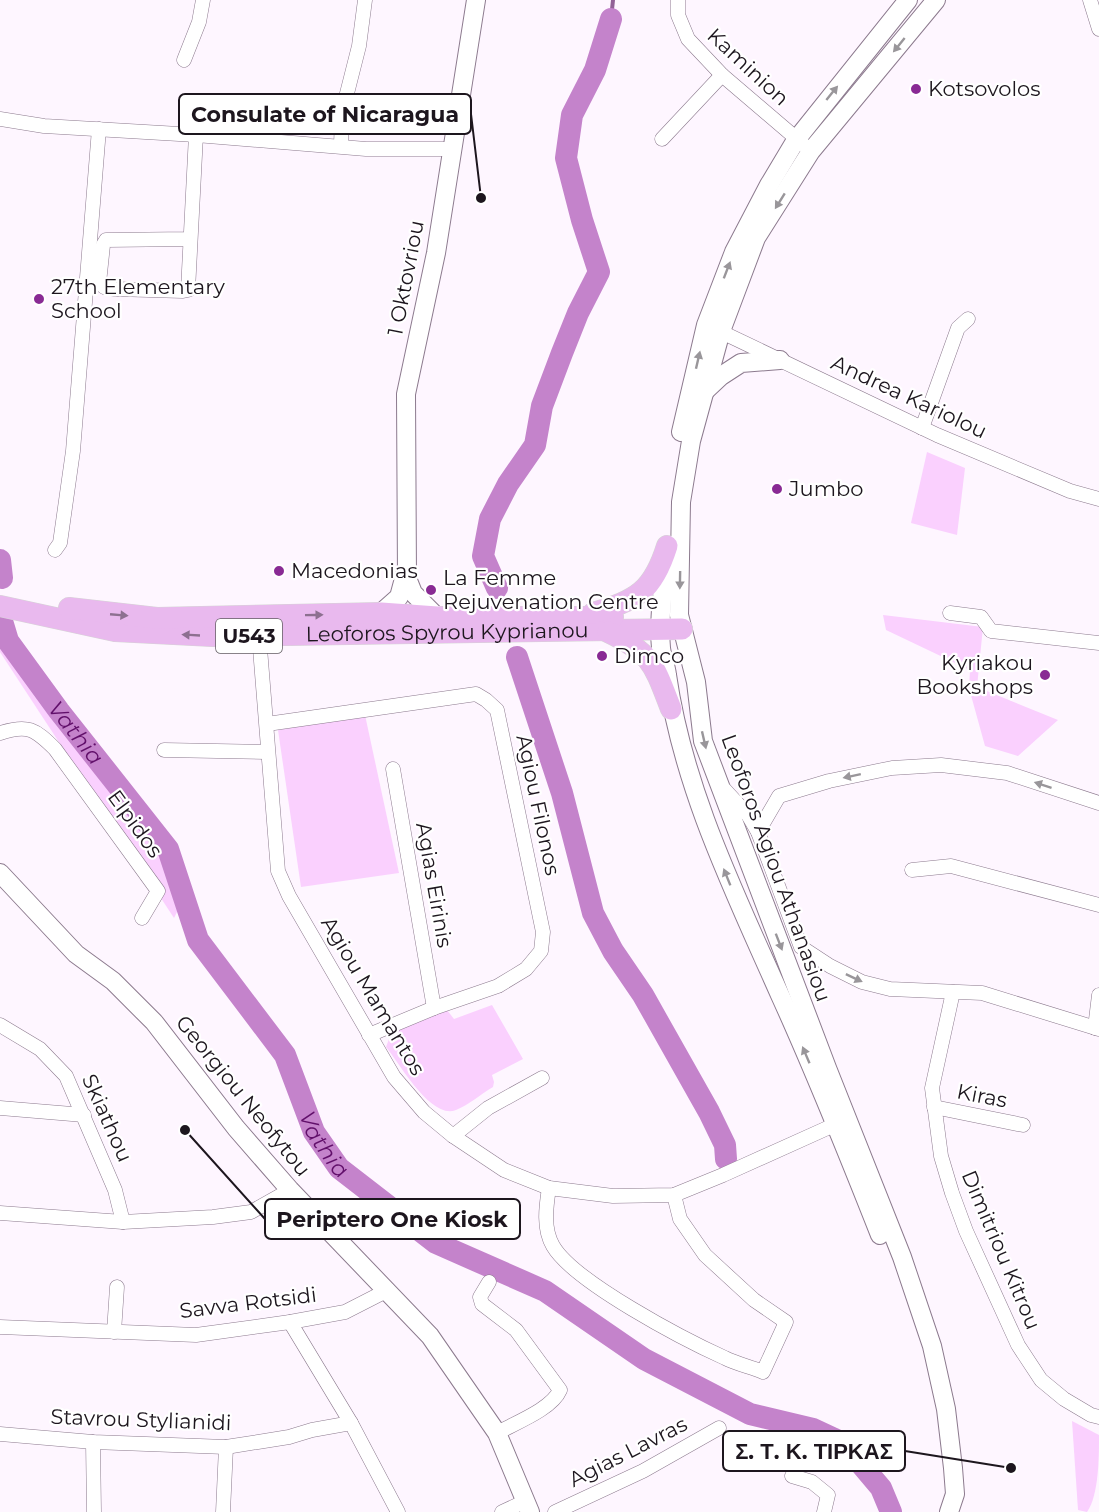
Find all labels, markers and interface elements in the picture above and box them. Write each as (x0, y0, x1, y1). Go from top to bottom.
street label: Kaminion (702, 23, 794, 111)
one-way arrow (893, 37, 906, 52)
place label: Kotsovolos (928, 76, 1041, 101)
marker: Kotsovolos (909, 82, 923, 96)
one-way arrow (826, 85, 839, 101)
callout: Consulate of Nicaragua (179, 94, 471, 134)
text: Consulate of Nicaragua (191, 101, 459, 128)
one-way arrow (774, 192, 785, 209)
street label: 1 Oktovriou (382, 218, 429, 338)
one-way arrow (722, 261, 732, 279)
place label: 27th Elementary School (51, 274, 225, 323)
marker: 27th Elementary School (32, 292, 46, 306)
street label: Andrea Kariolou (827, 350, 991, 444)
one-way arrow (693, 351, 703, 369)
place label: Jumbo (788, 476, 863, 501)
marker: Jumbo (770, 482, 784, 496)
place label: Macedonias (291, 558, 418, 583)
marker: Macedonias (272, 564, 286, 578)
place label: La Femme Rejuvenation Centre (443, 565, 659, 614)
one-way arrow (675, 570, 685, 589)
marker: La Femme Rejuvenation Centre (424, 583, 438, 597)
one-way arrow (110, 610, 129, 620)
one-way arrow (305, 610, 324, 620)
street label: Leoforos Spyrou Kyprianou (306, 617, 589, 647)
road number: U543 (216, 619, 282, 653)
one-way arrow (181, 631, 200, 640)
place label: Dimco (614, 643, 684, 668)
marker: Dimco (595, 649, 609, 663)
place label: Kyriakou Bookshops (917, 650, 1033, 699)
marker: Kyriakou Bookshops (1038, 668, 1052, 682)
water label: Vathia (42, 696, 109, 770)
one-way arrow (700, 730, 709, 749)
street label: Leoforos Agiou Athanasiou (716, 731, 837, 1005)
street label: Agiou Filonos (511, 732, 566, 878)
one-way arrow (842, 772, 861, 781)
one-way arrow (1034, 780, 1052, 790)
street label: Elpidos (103, 785, 168, 862)
street label: Agias Eirinis (411, 820, 458, 950)
one-way arrow (722, 867, 732, 885)
street label: Agiou Mamantos (316, 912, 431, 1080)
one-way arrow (775, 933, 784, 951)
one-way arrow (846, 974, 863, 983)
street label: Georgiou Neofytou (171, 1010, 316, 1181)
one-way arrow (801, 1046, 810, 1064)
street label: Skiathou (77, 1070, 138, 1166)
street label: Kiras (955, 1078, 1009, 1113)
water label: Vathia (293, 1107, 354, 1184)
street label: Dimitriou Kitrou (957, 1167, 1046, 1333)
callout: Periptero One Kiosk (265, 1199, 520, 1239)
text: Periptero One Kiosk (276, 1206, 508, 1233)
street label: Savva Rotsidi (178, 1282, 318, 1323)
street label: Stavrou Stylianidi (50, 1404, 232, 1435)
street label: Agias Lavras (565, 1411, 691, 1492)
callout: Σ. Τ. Κ. ΤΙΡΚΑΣ (723, 1431, 905, 1471)
text: Σ. Τ. Κ. ΤΙΡΚΑΣ (735, 1438, 893, 1465)

